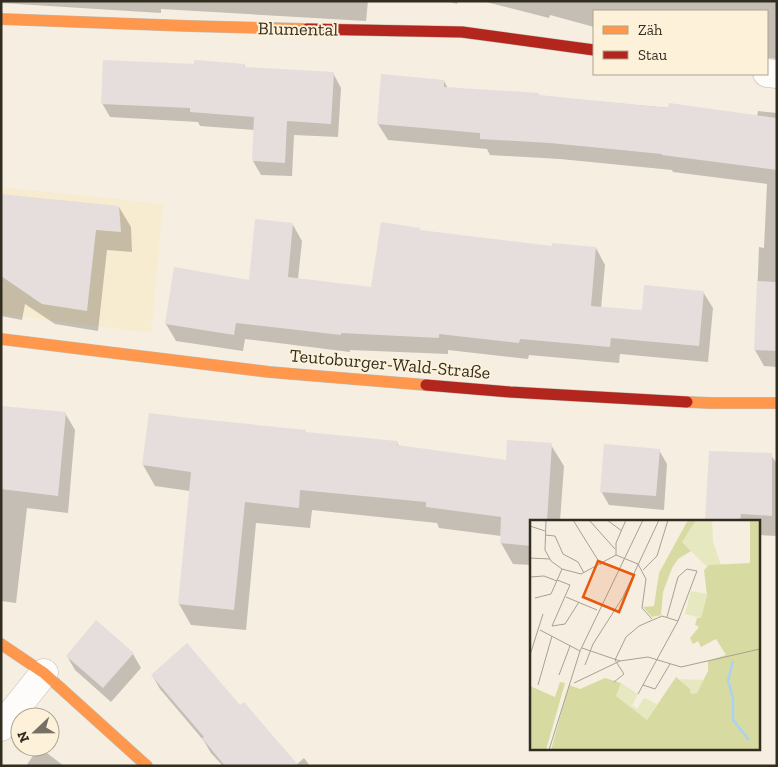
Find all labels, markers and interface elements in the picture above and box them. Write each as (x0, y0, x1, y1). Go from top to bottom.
legend (593, 10, 768, 75)
street label: Blumental (258, 17, 338, 41)
text: Zäh (638, 21, 663, 39)
text: Stau (638, 46, 668, 64)
street label: Teutoburger-Wald-Straße (289, 344, 491, 384)
inset map (530, 520, 760, 750)
north arrow (10, 707, 60, 757)
text: N (13, 728, 33, 745)

